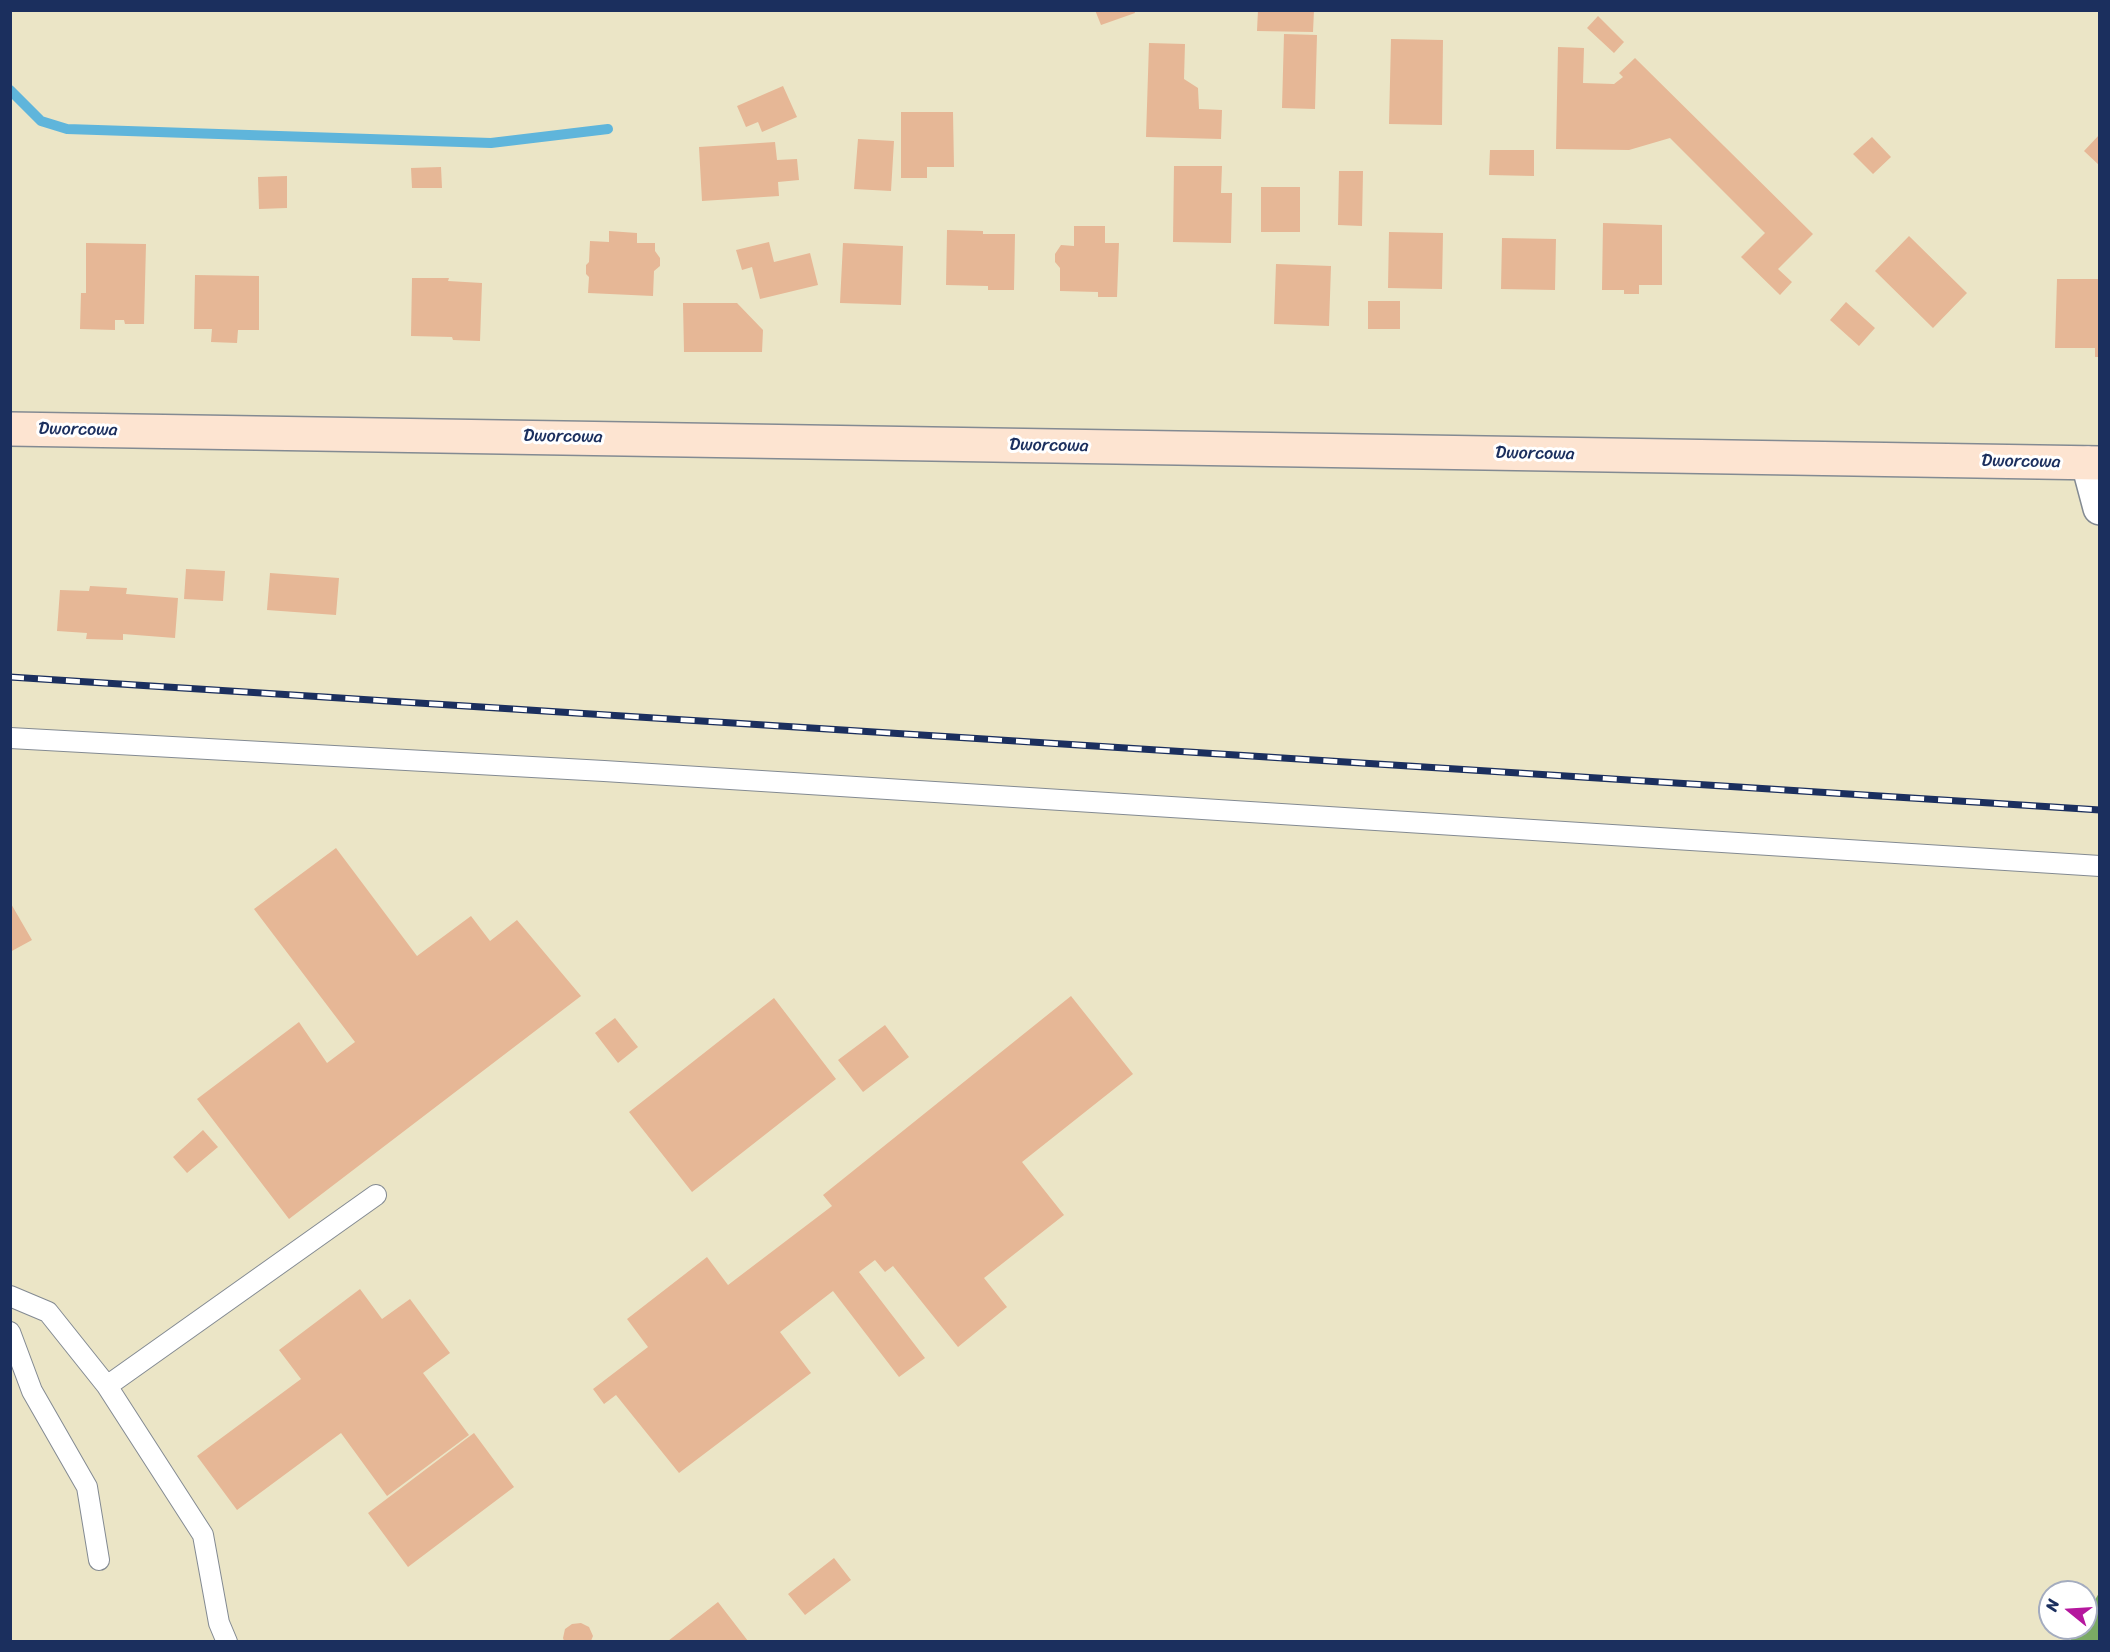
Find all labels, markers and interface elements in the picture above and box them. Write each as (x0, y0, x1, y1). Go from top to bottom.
street label: Dworcowa (38, 419, 118, 441)
street label: Dworcowa (523, 426, 603, 448)
street label: Dworcowa (1009, 435, 1089, 457)
street label: Dworcowa (1495, 443, 1575, 465)
street label: Dworcowa (1981, 451, 2061, 473)
north arrow (2038, 1580, 2098, 1640)
text: N (2037, 1595, 2068, 1615)

